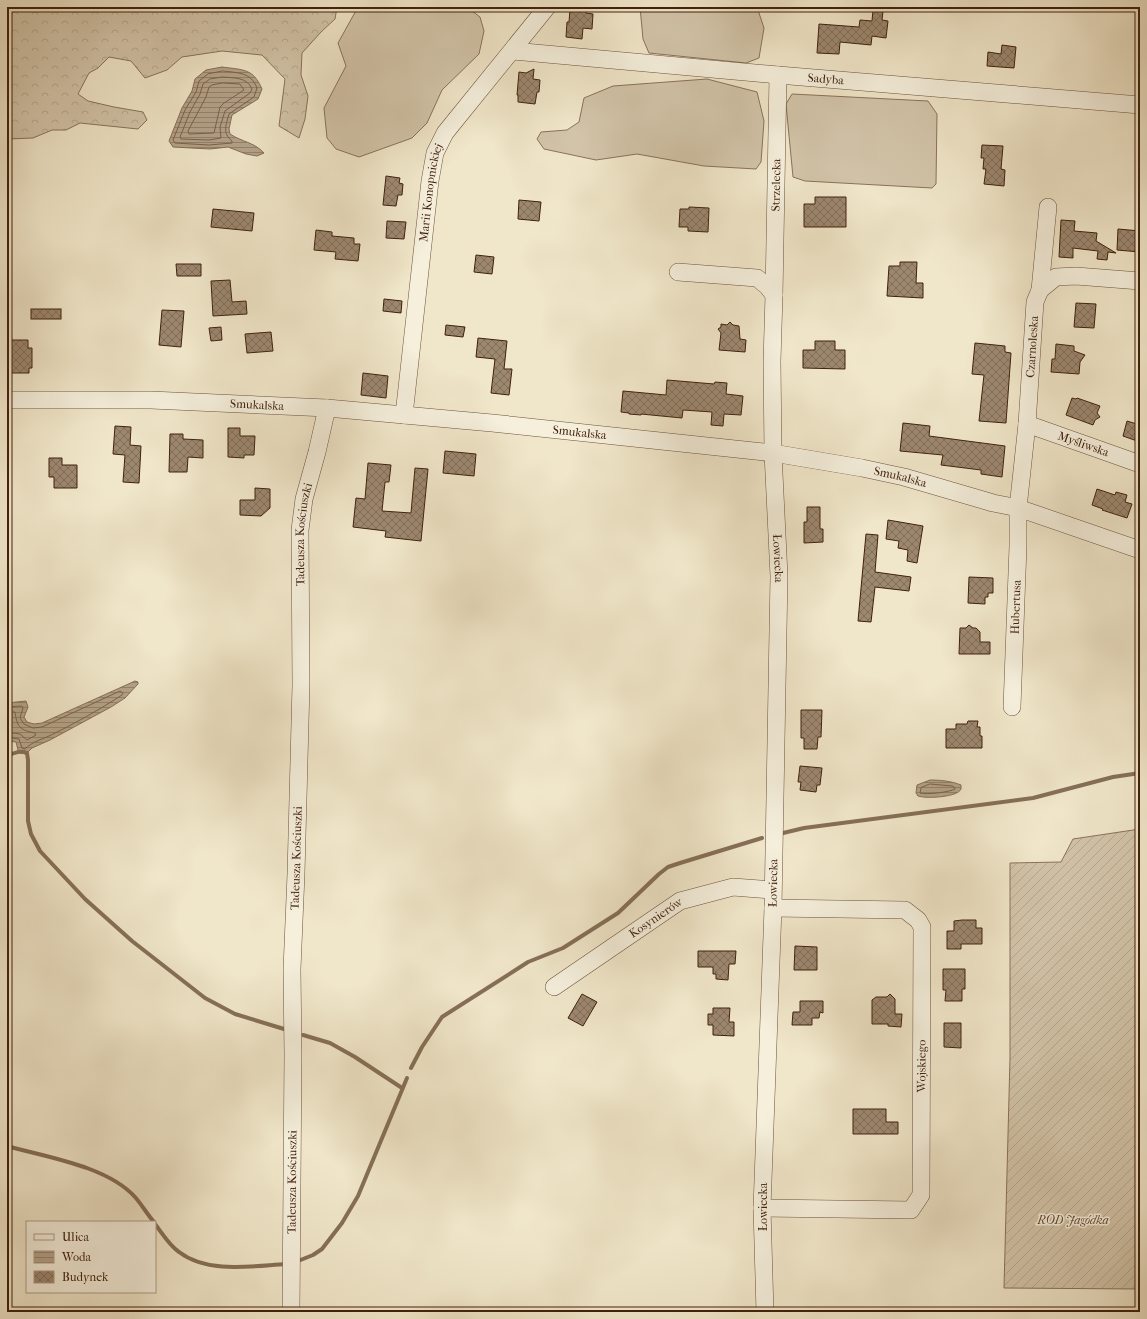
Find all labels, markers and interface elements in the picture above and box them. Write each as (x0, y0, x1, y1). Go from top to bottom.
street label: Sadyba (807, 70, 845, 87)
street label: Marii Konopnickiej (416, 141, 446, 243)
street label: Strzelecka (769, 158, 783, 212)
street label: Czarnoleska (1023, 315, 1041, 378)
street label: Smukalska (230, 397, 285, 413)
street label: Smukalska (552, 423, 608, 442)
street label: Myśliwska (1056, 429, 1111, 460)
street label: Smukalska (873, 464, 929, 490)
street label: Tadeusza Kościuszki (293, 481, 315, 586)
street label: Łowiecka (770, 534, 786, 583)
street label: Hubertusa (1008, 579, 1024, 635)
street label: Tadeusza Kościuszki (287, 806, 305, 910)
street label: Łowiecka (766, 858, 780, 907)
street label: Kosynierów (626, 894, 686, 941)
street label: Wojskiego (914, 1040, 929, 1093)
street label: Tadeusza Kościuszki (285, 1130, 299, 1234)
street label: Łowiecka (756, 1182, 770, 1231)
park label: ROD Jagódka (1036, 1213, 1109, 1227)
legend (26, 1221, 156, 1293)
text: Ulica (62, 1230, 89, 1244)
text: Woda (61, 1250, 92, 1264)
text: Budynek (62, 1270, 109, 1284)

